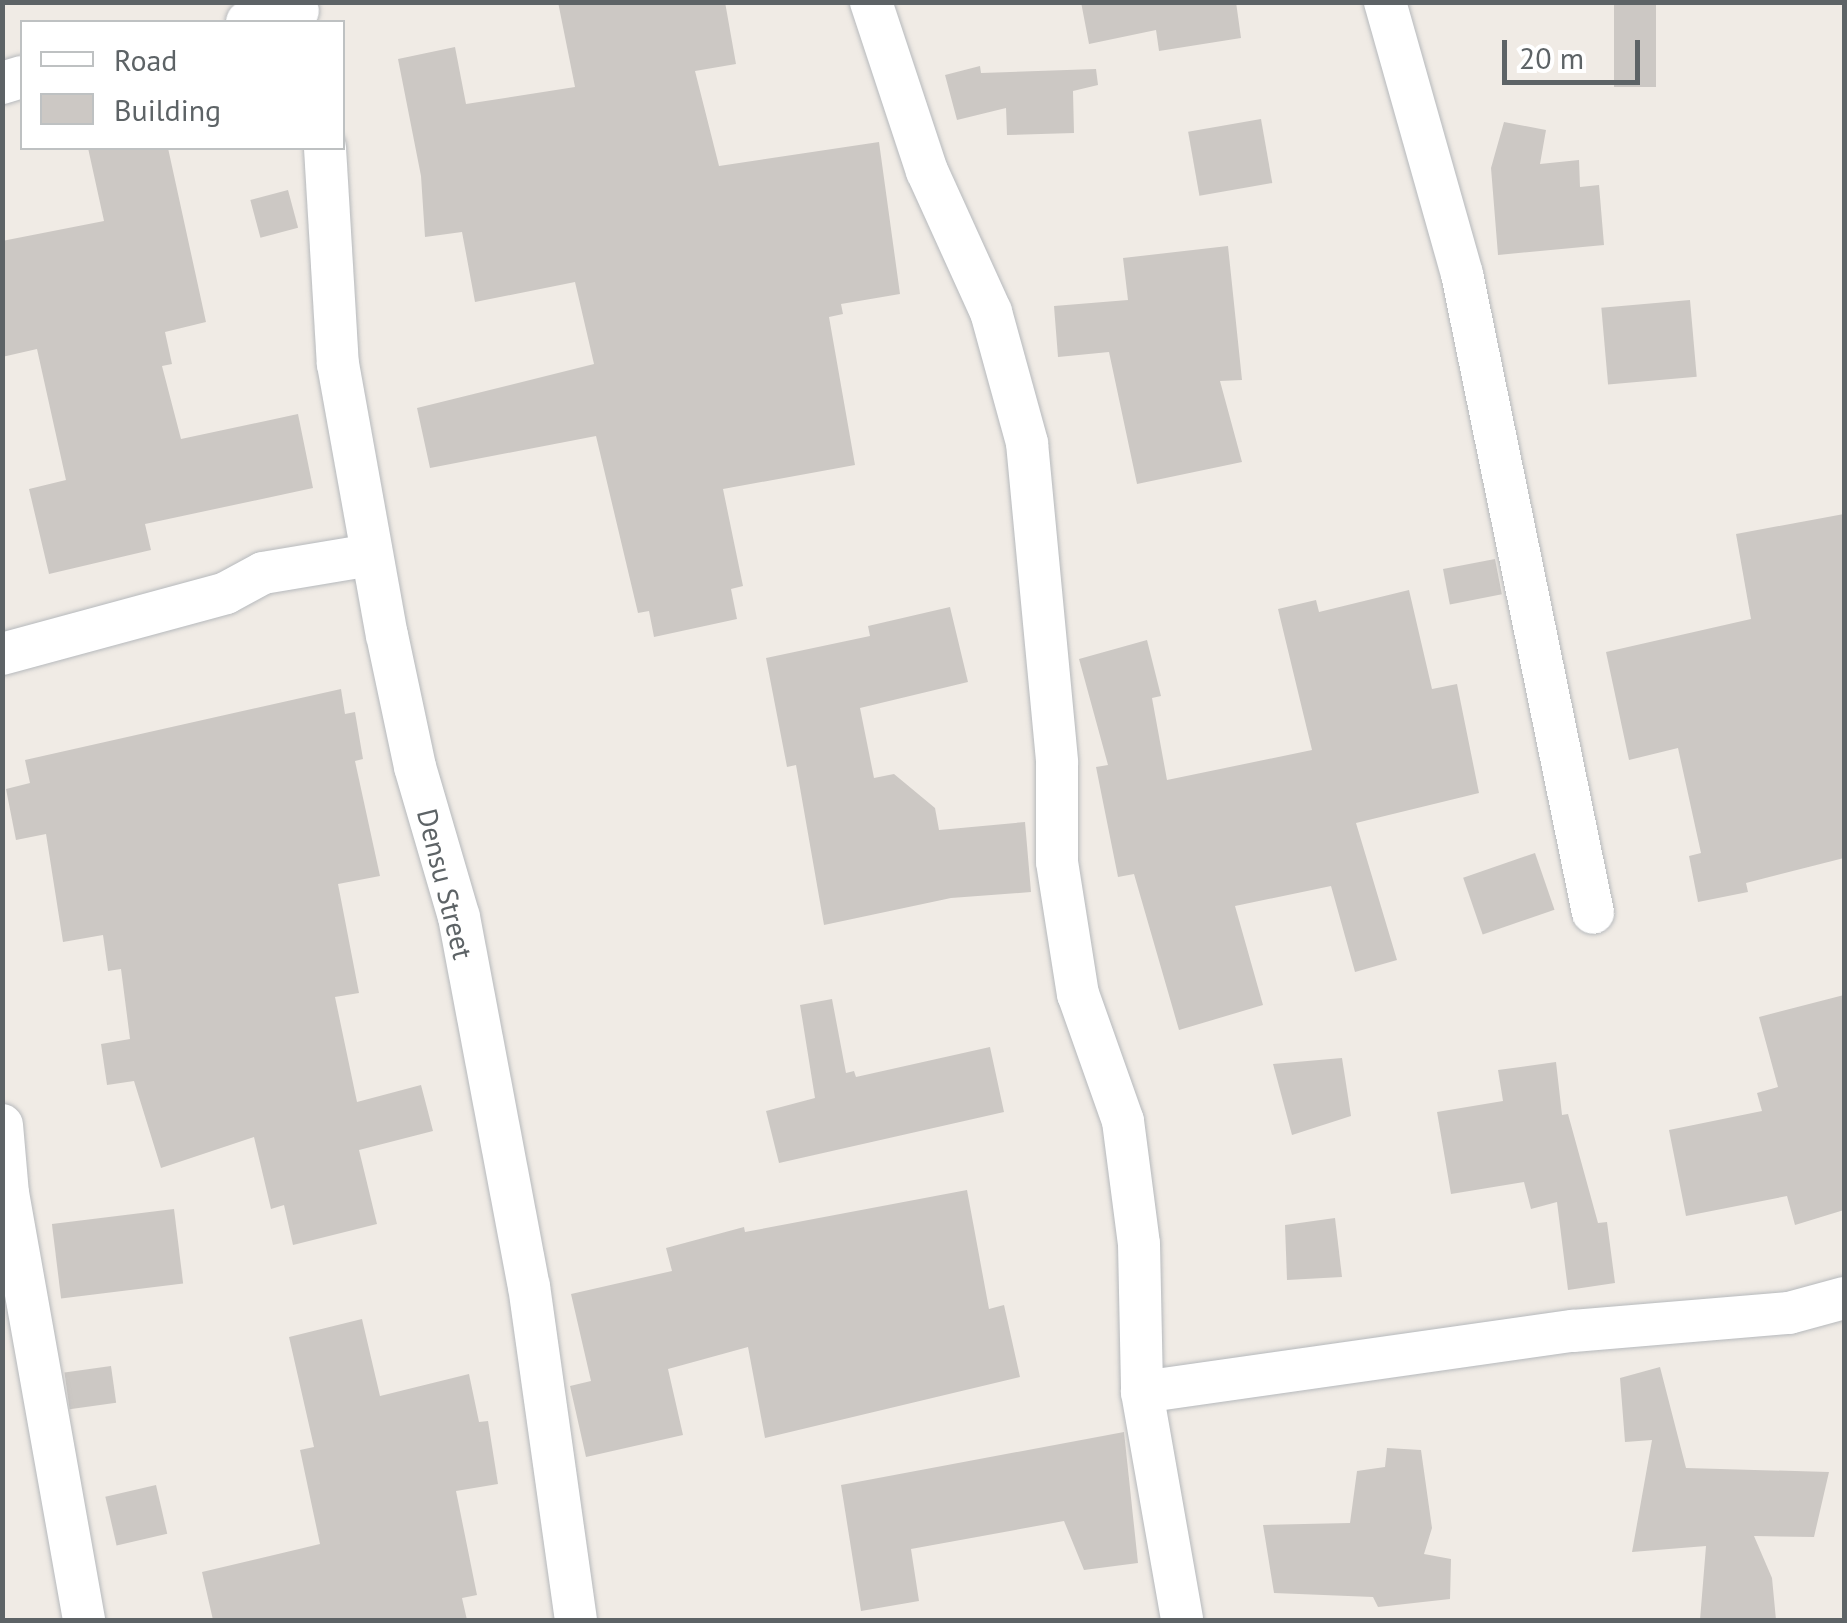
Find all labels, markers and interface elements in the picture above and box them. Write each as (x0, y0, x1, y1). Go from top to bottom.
legend (20, 20, 345, 150)
scale bar (1507, 20, 1644, 82)
text: 20 m (1519, 38, 1584, 77)
text: Road (114, 40, 178, 79)
text: Building (114, 90, 221, 129)
street label: Densu Street (410, 805, 480, 963)

